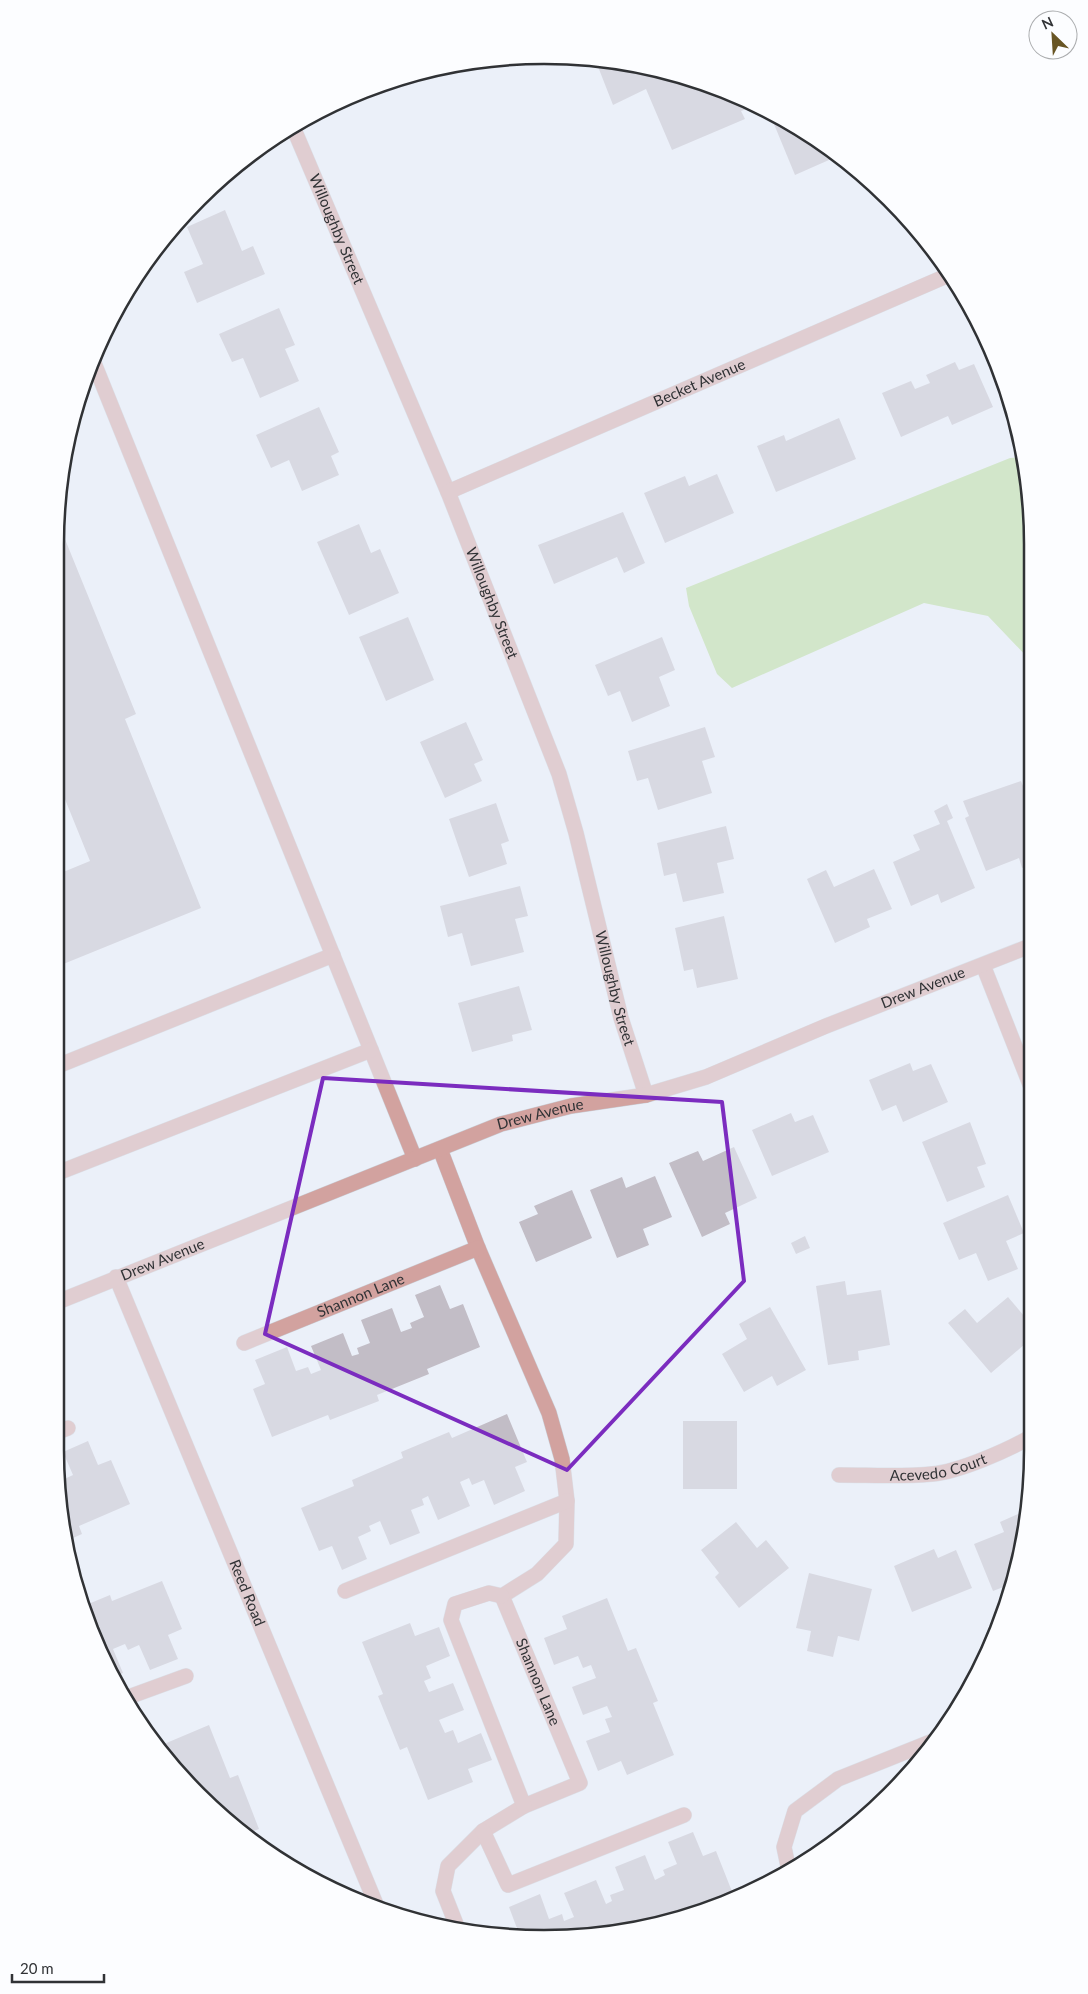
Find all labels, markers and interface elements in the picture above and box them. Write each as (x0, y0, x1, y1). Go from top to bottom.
north arrow (1028, 10, 1078, 60)
text: N (1039, 13, 1056, 33)
street label: Willoughby Street (306, 171, 369, 287)
street label: Becket Avenue (650, 354, 748, 410)
street label: Willoughby Street (463, 544, 523, 662)
street label: Willoughby Street (592, 929, 640, 1048)
street label: Drew Avenue (878, 962, 967, 1012)
street label: Drew Avenue (495, 1094, 585, 1133)
street label: Drew Avenue (118, 1234, 207, 1284)
street label: Shannon Lane (314, 1269, 407, 1320)
street label: Acevedo Court (890, 1449, 989, 1484)
street label: Reed Road (226, 1557, 270, 1628)
street label: Shannon Lane (513, 1635, 565, 1728)
scale bar (12, 1952, 105, 1984)
text: 20 m (20, 1959, 54, 1977)

